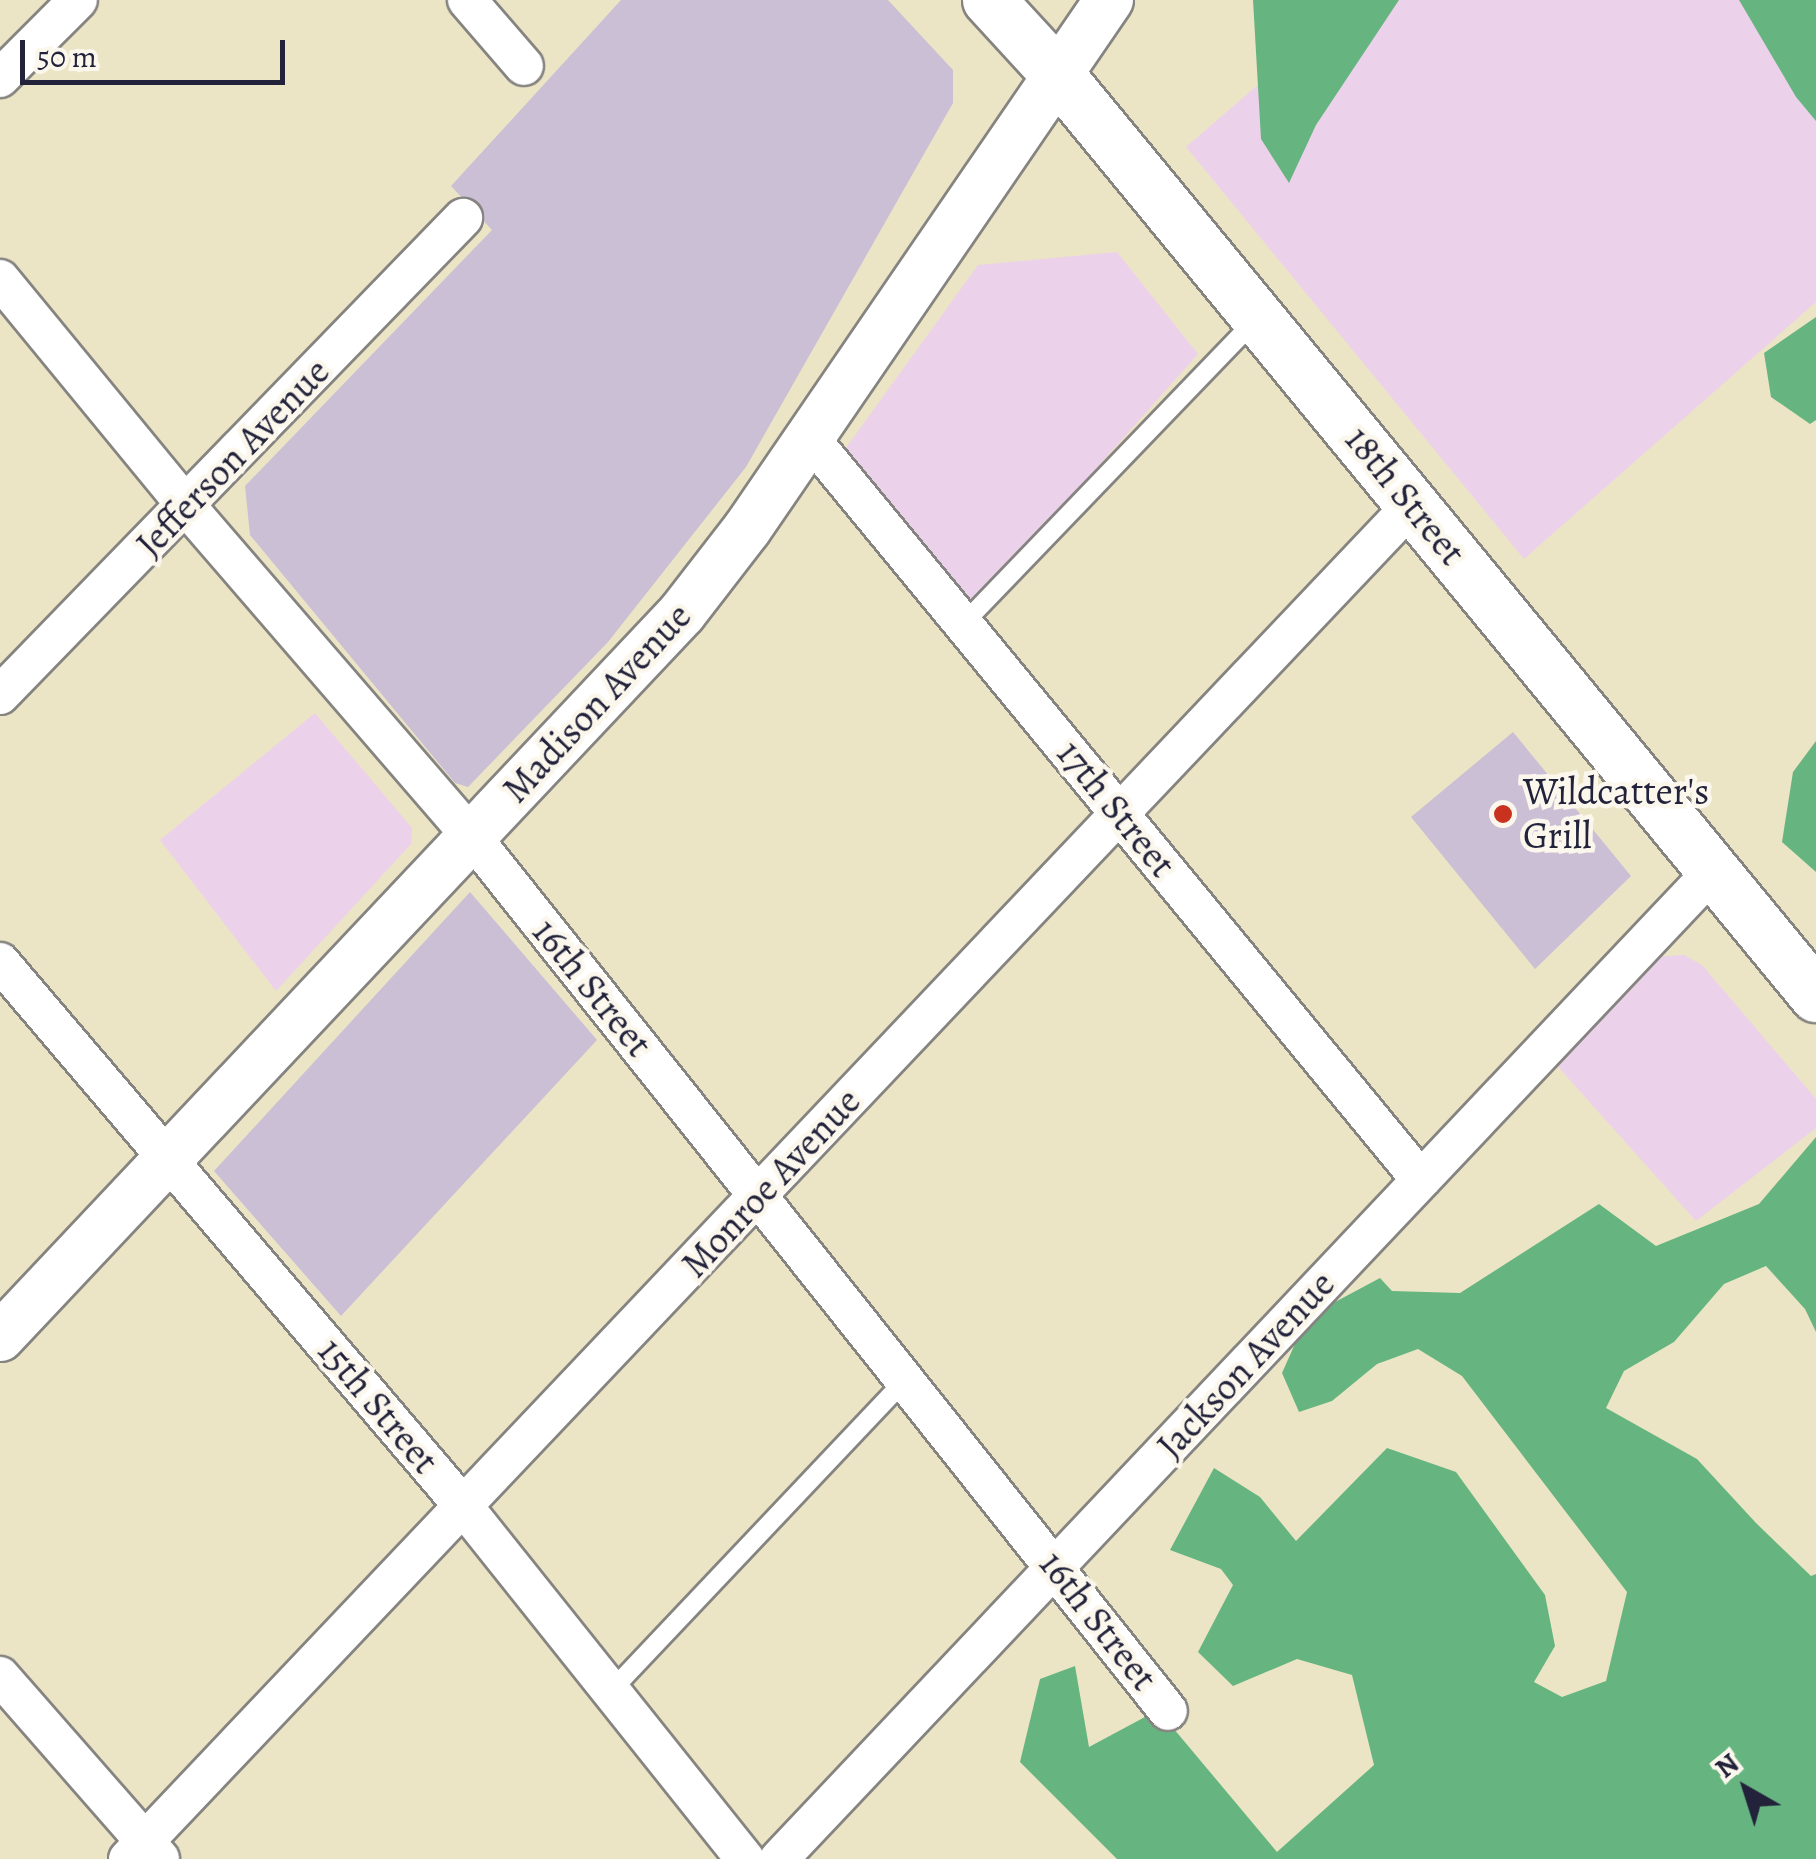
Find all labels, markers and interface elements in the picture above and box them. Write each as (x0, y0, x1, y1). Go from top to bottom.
scale bar (25, 20, 290, 82)
text: 50 m (37, 37, 97, 77)
street label: Jefferson Avenue (127, 349, 339, 567)
street label: 18th Street (1335, 417, 1475, 575)
street label: Madison Avenue (493, 594, 701, 812)
street label: 17th Street (1047, 731, 1185, 887)
place label: Wildcatter's Grill (1523, 769, 1709, 858)
marker: Wildcatter's Grill (1492, 803, 1514, 825)
street label: 16th Street (523, 910, 661, 1066)
street label: Monroe Avenue (672, 1079, 870, 1287)
street label: Jackson Avenue (1148, 1262, 1344, 1468)
street label: 15th Street (308, 1329, 448, 1483)
street label: 16th Street (1029, 1542, 1167, 1700)
north arrow (1696, 1739, 1796, 1839)
text: N (1707, 1745, 1747, 1787)

